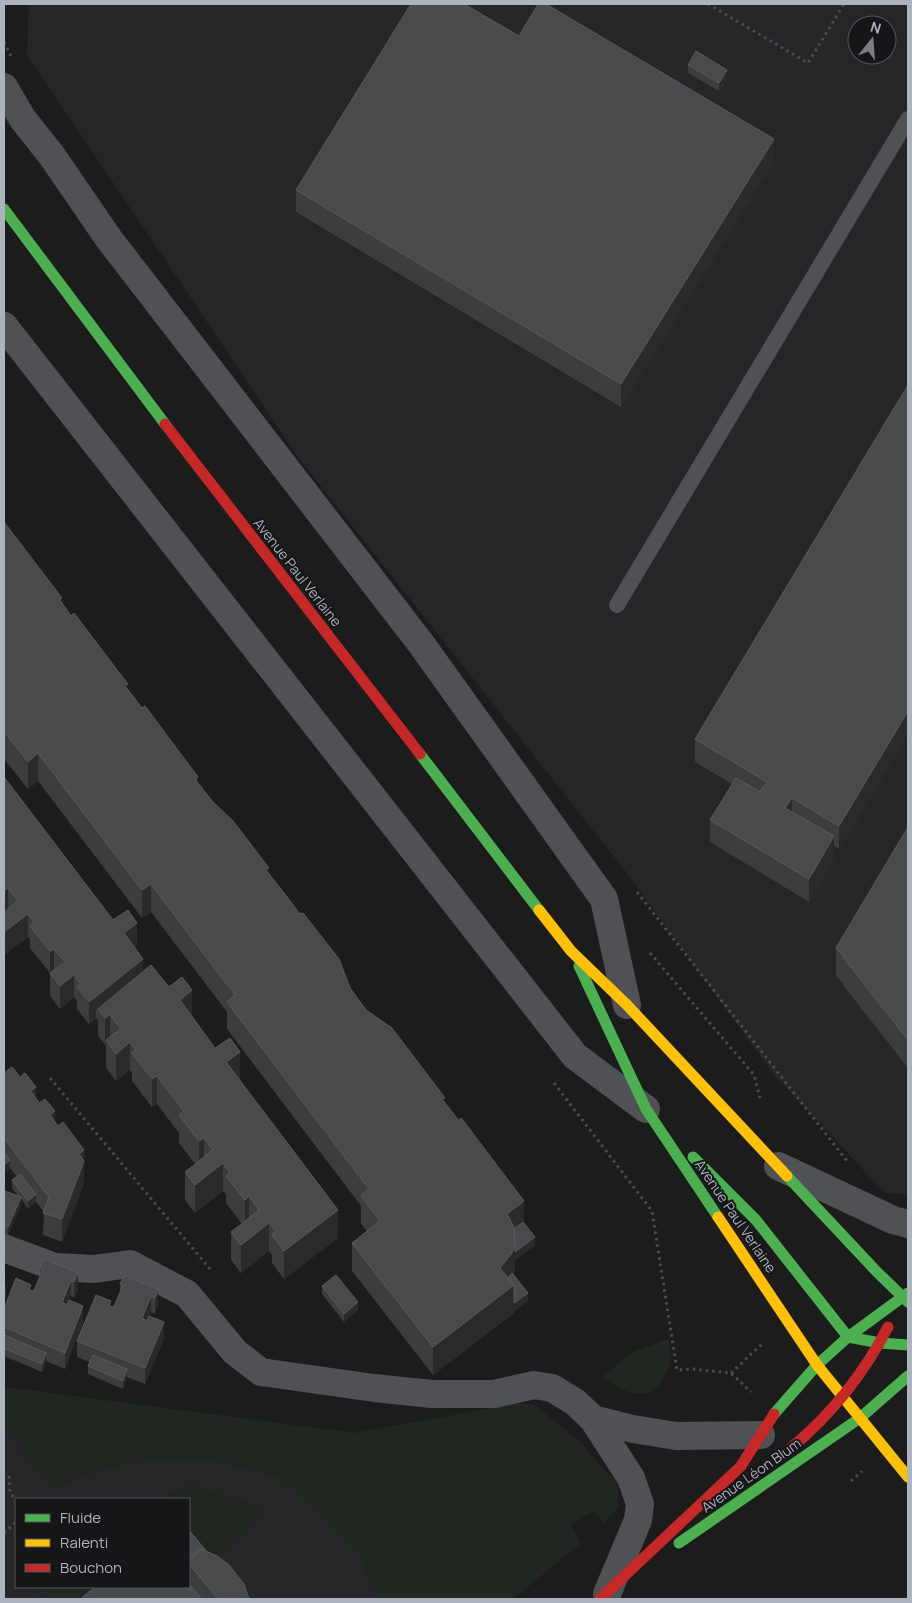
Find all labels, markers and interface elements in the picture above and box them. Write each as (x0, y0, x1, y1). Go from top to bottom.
north arrow (847, 15, 897, 65)
text: N (868, 17, 884, 38)
street label: Avenue Paul Verlaine (250, 514, 346, 630)
street label: Avenue Paul Verlaine (691, 1156, 781, 1276)
street label: Avenue Léon Blum (697, 1433, 805, 1516)
legend (15, 1498, 190, 1588)
text: Fluide (60, 1507, 101, 1528)
text: Ralenti (60, 1532, 108, 1553)
text: Bouchon (60, 1557, 122, 1578)

